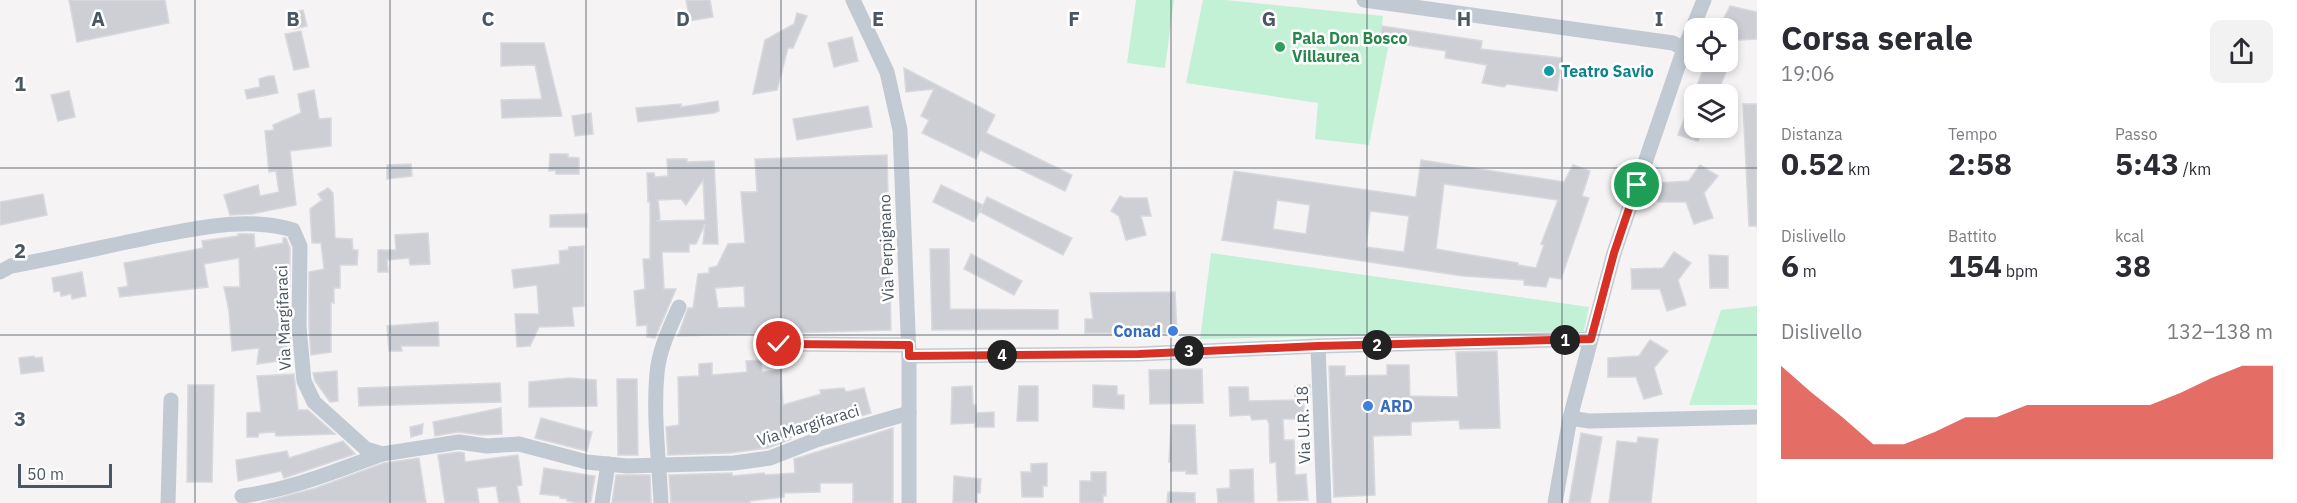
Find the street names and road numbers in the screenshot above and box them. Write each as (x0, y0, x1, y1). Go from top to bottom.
street label: Via Perpignano (874, 194, 898, 302)
street label: Via Margifaraci (271, 265, 295, 371)
street label: Via U.R. 18 (1292, 385, 1314, 465)
street label: Via Margifaraci (755, 400, 861, 450)

